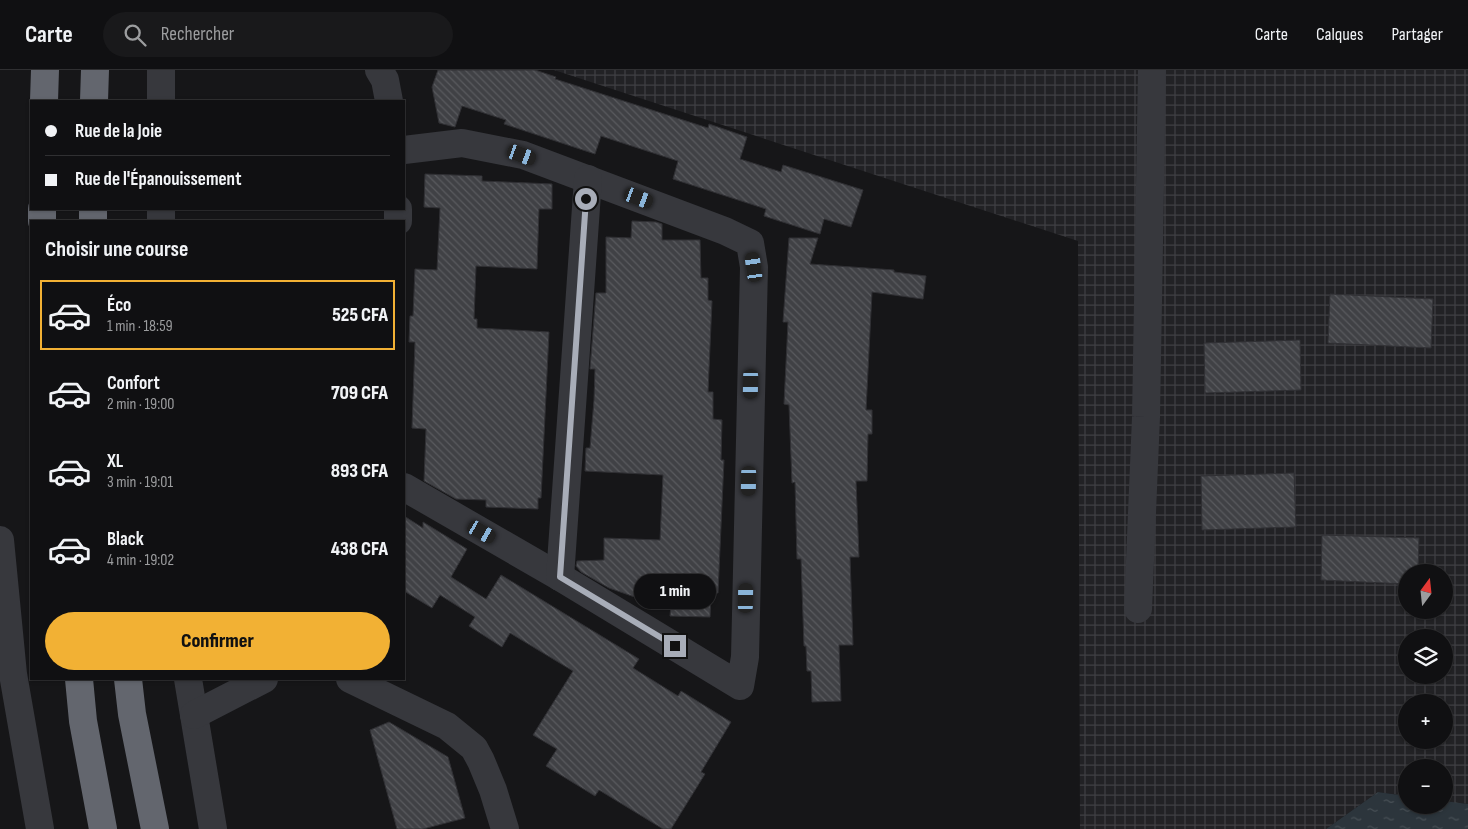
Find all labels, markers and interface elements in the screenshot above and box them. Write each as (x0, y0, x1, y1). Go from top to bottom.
search box (103, 12, 453, 57)
text: Carte (25, 20, 73, 49)
icon: search (121, 21, 149, 49)
text: Rechercher (161, 23, 234, 46)
text: Carte (1255, 24, 1288, 45)
text: Calques (1316, 24, 1363, 45)
text: Partager (1391, 24, 1443, 45)
text: Rue de la Joie (75, 120, 162, 143)
car (505, 143, 538, 167)
text: Rue de l'Épanouissement (75, 168, 241, 191)
car (622, 186, 655, 210)
route start (575, 188, 597, 210)
text: Choisir une course (45, 236, 188, 263)
car (744, 251, 763, 283)
icon: car (47, 293, 92, 338)
text: Éco (107, 294, 131, 317)
text: 525 CFA (332, 304, 388, 327)
text: 1 min · 18:59 (107, 317, 173, 336)
car (743, 369, 758, 399)
icon: car (47, 371, 92, 416)
text: Confort (107, 372, 160, 395)
text: 709 CFA (331, 382, 388, 405)
text: 2 min · 19:00 (107, 395, 174, 414)
icon: car (47, 449, 92, 494)
text: XL (107, 450, 123, 473)
text: 893 CFA (331, 460, 388, 483)
car (741, 466, 756, 496)
text: 3 min · 19:01 (107, 473, 173, 492)
car (465, 518, 498, 546)
icon: car (47, 527, 92, 572)
text: Black (107, 528, 144, 551)
text: 438 CFA (331, 538, 388, 561)
text: 4 min · 19:02 (107, 551, 174, 570)
north arrow (1398, 564, 1452, 619)
map controls (1398, 564, 1453, 814)
callout: 1 min (634, 574, 716, 608)
text: 1 min (660, 582, 690, 601)
car (738, 583, 753, 613)
button: Confirmer (45, 612, 390, 670)
button: layers (1398, 629, 1453, 684)
route end (664, 635, 686, 657)
button: + (1398, 694, 1453, 749)
button: − (1398, 759, 1453, 814)

